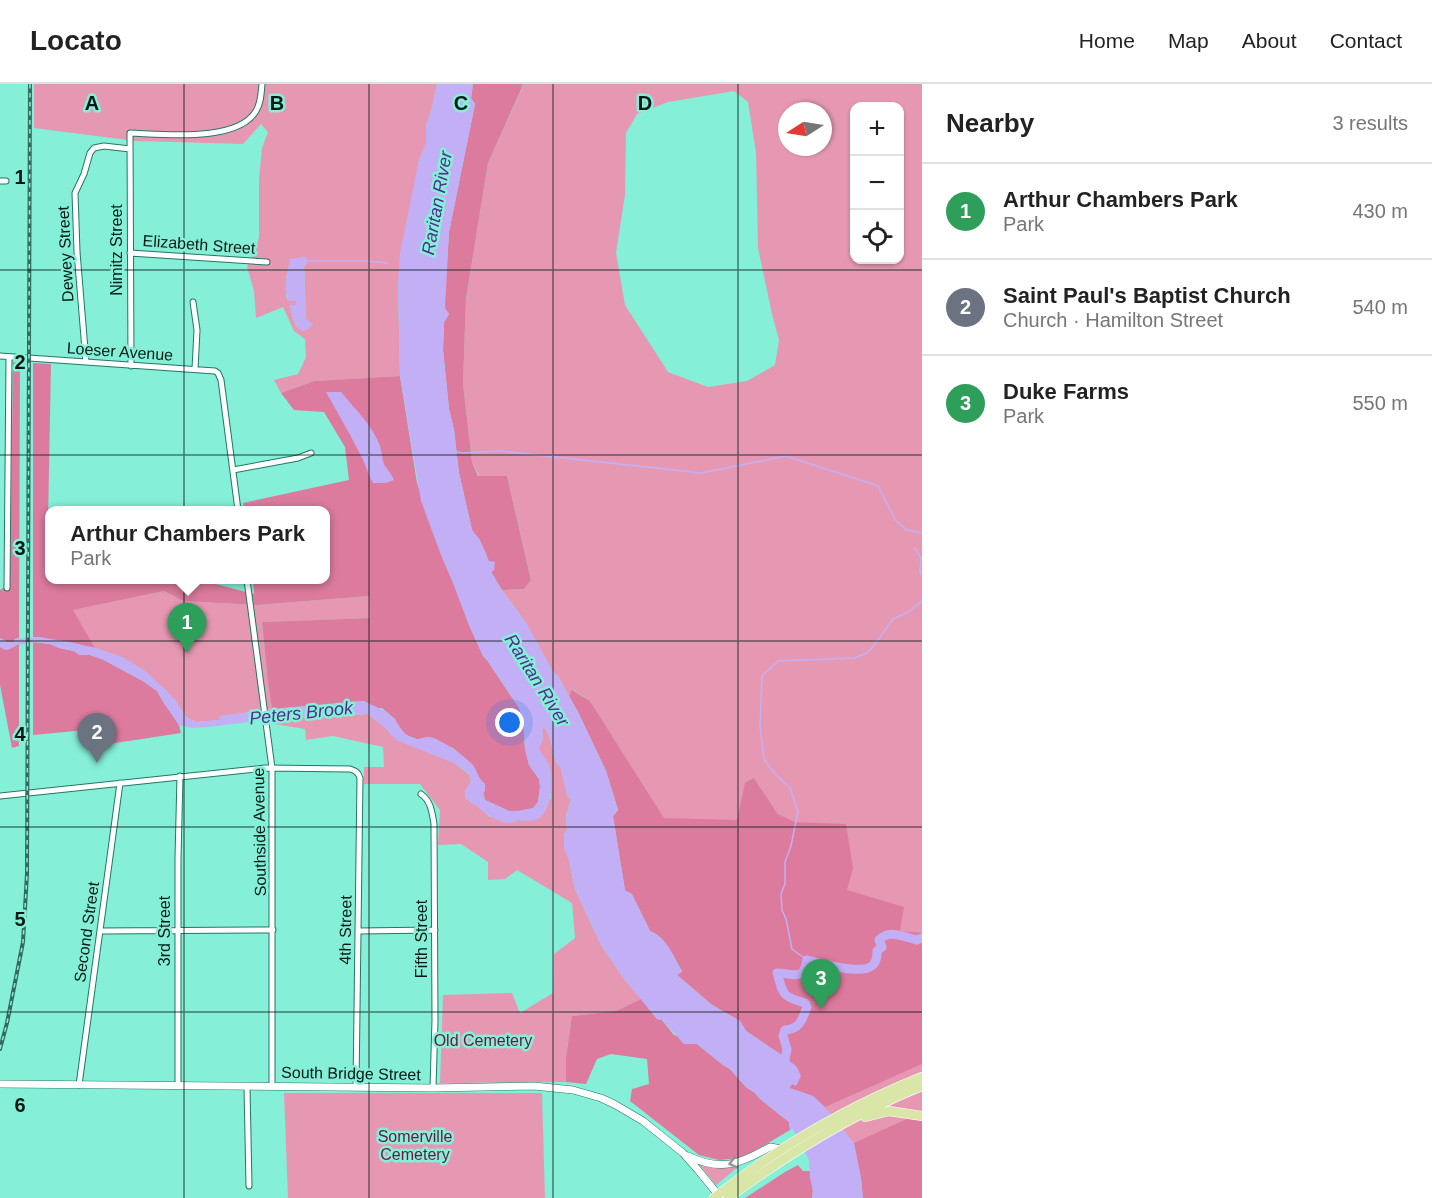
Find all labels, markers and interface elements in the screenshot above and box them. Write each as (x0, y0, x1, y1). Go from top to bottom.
text: Locato (30, 25, 122, 56)
text: Home (1079, 29, 1135, 52)
text: Map (1168, 29, 1209, 52)
text: About (1242, 29, 1297, 52)
text: Contact (1330, 29, 1402, 52)
text: A (85, 92, 99, 114)
text: B (270, 92, 284, 114)
text: C (454, 92, 468, 114)
text: D (638, 92, 652, 114)
north arrow (778, 102, 832, 156)
map controls (850, 102, 904, 264)
button: + (850, 102, 904, 156)
text: Nearby (946, 108, 1034, 138)
text: 3 results (1332, 112, 1408, 134)
water label: Raritan River (418, 149, 456, 256)
button: − (850, 156, 904, 210)
text: 1 (14, 166, 26, 188)
text: Arthur Chambers Park (1003, 187, 1238, 212)
text: 1 (960, 200, 971, 222)
text: 430 m (1352, 200, 1408, 222)
street label: Nimitz Street (108, 204, 125, 296)
street label: Dewey Street (54, 205, 77, 302)
button: locate (850, 210, 904, 264)
text: Park (1003, 213, 1044, 235)
street label: Elizabeth Street (142, 232, 256, 257)
text: Saint Paul's Baptist Church (1003, 283, 1291, 308)
text: 2 (960, 296, 971, 318)
text: 540 m (1352, 296, 1408, 318)
text: Church · Hamilton Street (1003, 309, 1223, 331)
street label: Loeser Avenue (66, 339, 174, 364)
text: 2 (14, 351, 26, 373)
text: Duke Farms (1003, 379, 1129, 404)
text: 3 (960, 392, 971, 414)
text: 550 m (1352, 392, 1408, 414)
text: Park (1003, 405, 1044, 427)
popup (45, 506, 330, 584)
text: Arthur Chambers Park (70, 521, 305, 546)
text: 3 (14, 537, 26, 559)
text: Park (70, 547, 111, 569)
pin: 1 (168, 604, 207, 653)
water label: Raritan River (501, 630, 574, 731)
water label: Peters Brook (248, 698, 355, 728)
your location (495, 708, 524, 737)
pin: 2 (78, 714, 116, 763)
text: 4 (14, 723, 26, 745)
street label: Southside Avenue (250, 767, 269, 896)
street label: Second Street (71, 880, 102, 983)
street label: 3rd Street (156, 895, 173, 966)
street label: 4th Street (336, 895, 355, 965)
street label: Fifth Street (413, 899, 430, 978)
text: 5 (14, 908, 26, 930)
pin: 3 (802, 960, 840, 1009)
park label: Old Cemetery (434, 1032, 532, 1049)
street label: South Bridge Street (281, 1064, 422, 1083)
text: 6 (14, 1094, 26, 1116)
park label: Somerville Cemetery (378, 1128, 452, 1163)
one-way arrow (728, 1156, 738, 1169)

